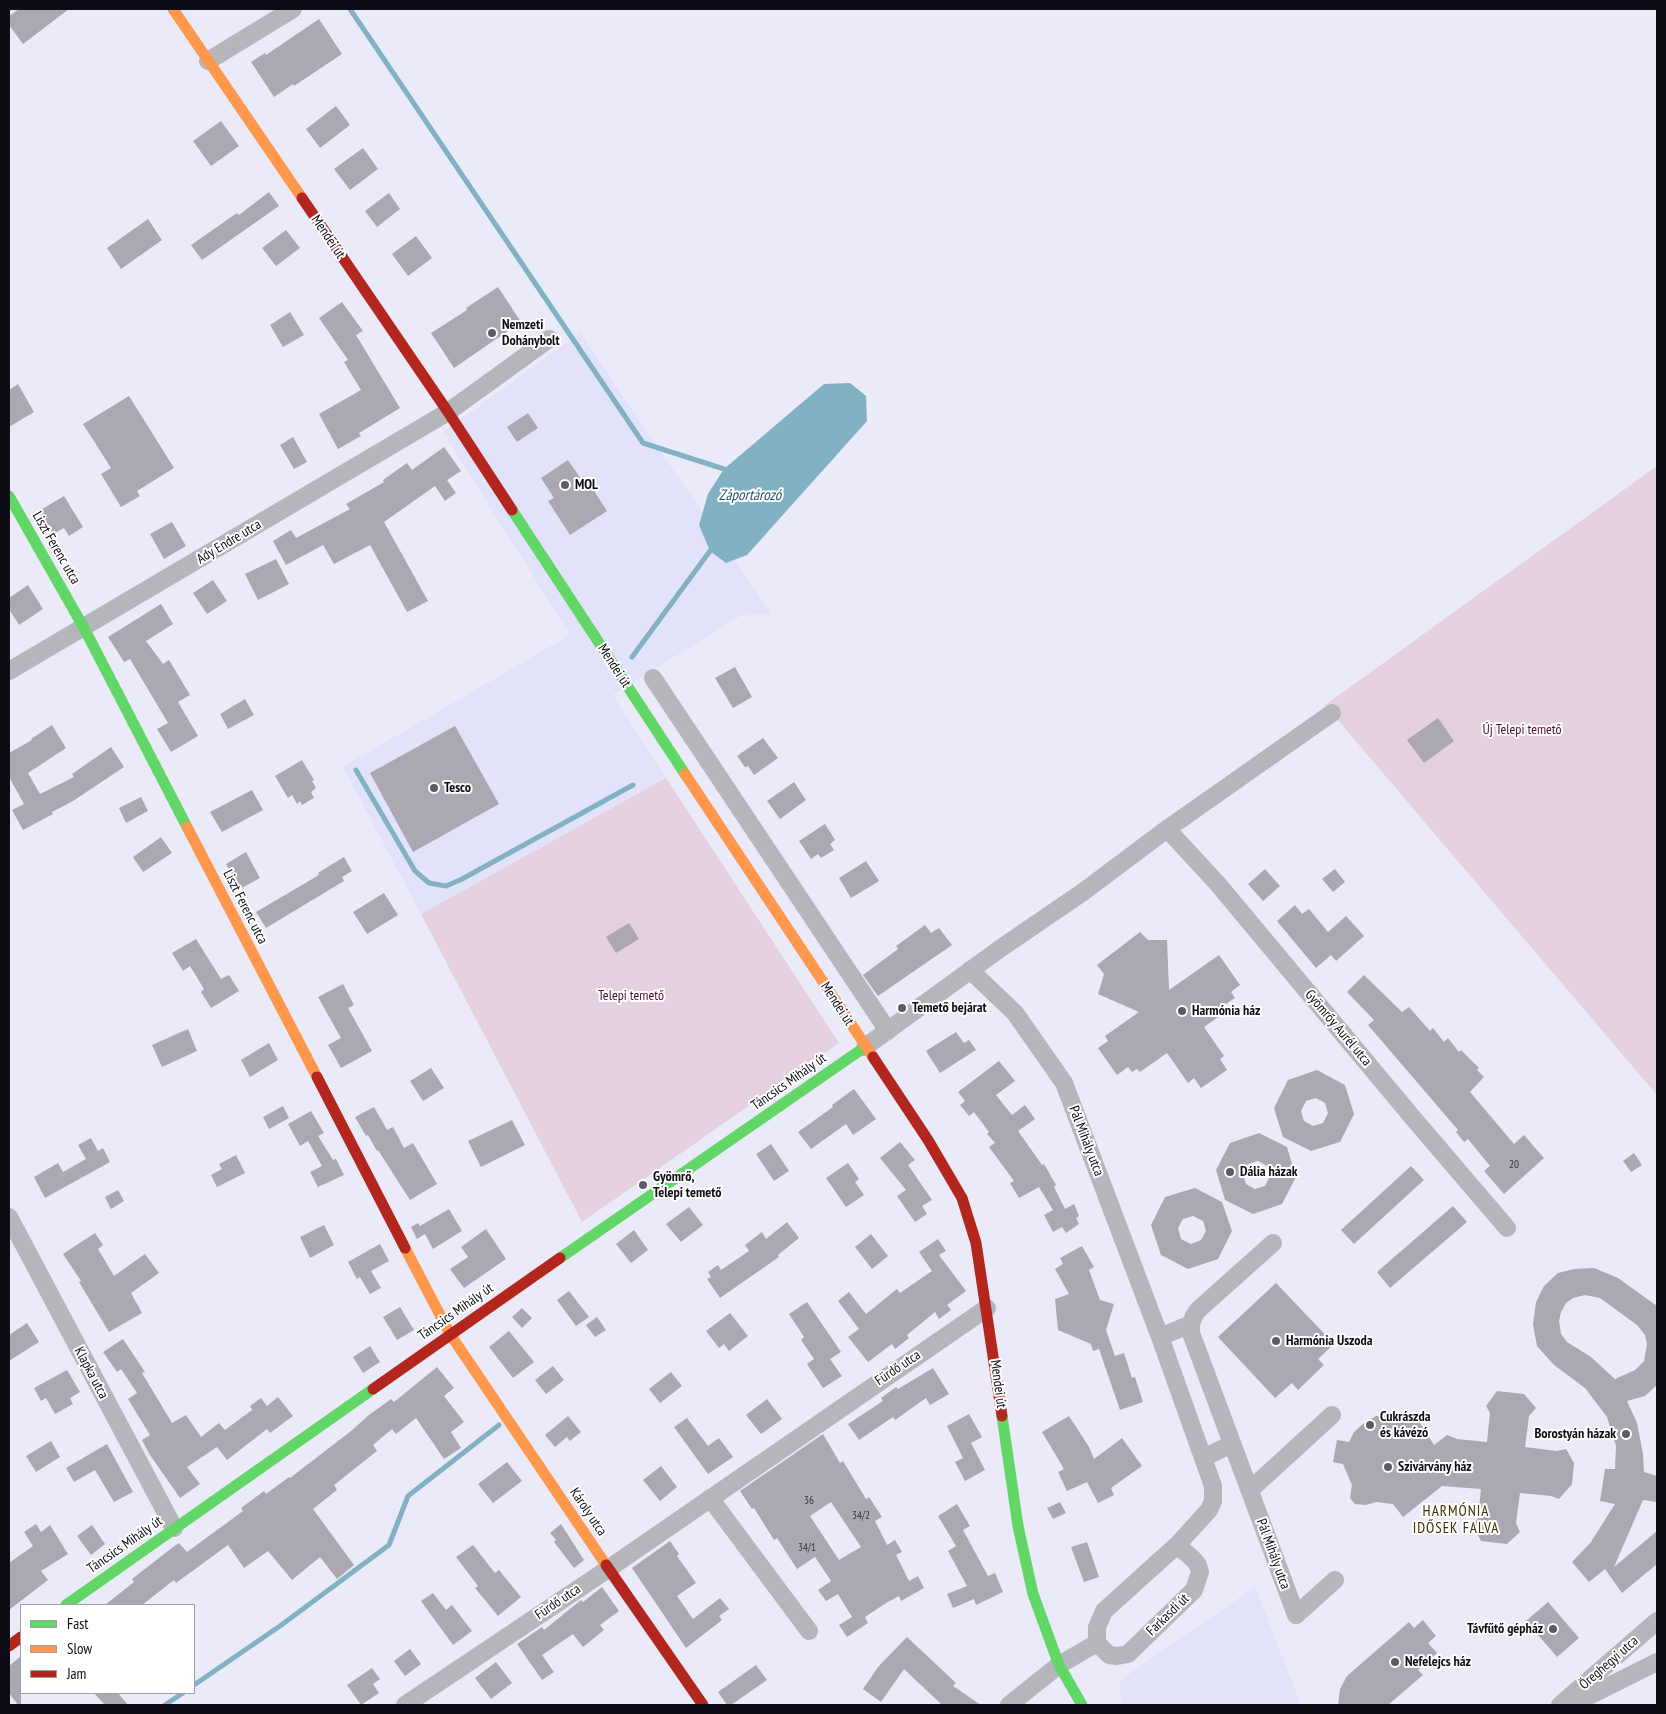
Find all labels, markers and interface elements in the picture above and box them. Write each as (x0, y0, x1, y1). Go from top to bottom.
street label: Mendei út (307, 212, 349, 262)
place label: Nemzeti Dohánybolt (502, 317, 560, 350)
marker: Nemzeti Dohánybolt (486, 327, 498, 339)
place label: MOL (575, 477, 598, 493)
marker: MOL (559, 479, 571, 491)
water label: Záportározó (719, 487, 781, 505)
street label: Liszt Ferenc utca (28, 509, 84, 587)
street label: Ady Endre utca (194, 516, 264, 568)
street label: Mendei út (594, 641, 634, 691)
park label: Új Telepi temető (1482, 722, 1562, 738)
place label: Tesco (444, 780, 471, 796)
marker: Tesco (428, 782, 440, 794)
street label: Liszt Ferenc utca (219, 867, 271, 947)
street label: Mendei út (817, 979, 857, 1029)
street label: Gyömrőy Aurél utca (1301, 986, 1375, 1070)
park label: Telepi temető (598, 988, 664, 1004)
place label: Temető bejárat (912, 1000, 987, 1016)
marker: Temető bejárat (896, 1002, 908, 1014)
place label: Harmónia ház (1192, 1003, 1260, 1019)
marker: Harmónia ház (1176, 1005, 1188, 1017)
street label: Táncsics Mihály út (748, 1050, 830, 1114)
street label: Pál Mihály utca (1065, 1104, 1107, 1178)
house number: 20 (1509, 1158, 1519, 1172)
place label: Dália házak (1240, 1164, 1297, 1180)
marker: Dália házak (1224, 1166, 1236, 1178)
place label: Gyömrő, Telepi temető (653, 1169, 721, 1202)
marker: Gyömrő, Telepi temető (637, 1179, 649, 1191)
street label: Táncsics Mihály út (415, 1280, 497, 1344)
place label: Harmónia Uszoda (1286, 1333, 1373, 1349)
marker: Harmónia Uszoda (1270, 1335, 1282, 1347)
street label: Klapka utca (70, 1344, 112, 1402)
street label: Fürdő utca (872, 1347, 924, 1389)
street label: Mendei út (986, 1359, 1010, 1409)
place label: Cukrászda és kávézó (1380, 1409, 1430, 1441)
marker: Cukrászda és kávézó (1364, 1419, 1376, 1431)
place label: Borostyán házak (1534, 1426, 1616, 1442)
marker: Borostyán házak (1620, 1428, 1632, 1440)
place label: Szivárvány ház (1398, 1459, 1472, 1475)
marker: Szivárvány ház (1382, 1461, 1394, 1473)
street label: Károly utca (566, 1485, 610, 1539)
house number: 36 (804, 1494, 814, 1508)
district label: HARMÓNIA IDŐSEK FALVA (1411, 1503, 1501, 1538)
house number: 34/2 (852, 1509, 870, 1523)
street label: Táncsics Mihály út (84, 1513, 166, 1577)
street label: Pál Mihály utca (1252, 1516, 1294, 1592)
house number: 34/1 (798, 1541, 816, 1555)
street label: Fürdő utca (532, 1581, 584, 1623)
street label: Farkasdi út (1143, 1591, 1193, 1639)
legend (20, 1604, 195, 1694)
text: Fast (67, 1614, 88, 1633)
place label: Távfűtő gépház (1467, 1621, 1543, 1637)
marker: Távfűtő gépház (1547, 1623, 1559, 1635)
street label: Öreghegyi utca (1576, 1633, 1642, 1693)
text: Slow (67, 1639, 92, 1658)
place label: Nefelejcs ház (1405, 1654, 1471, 1670)
marker: Nefelejcs ház (1389, 1656, 1401, 1668)
text: Jam (67, 1664, 86, 1683)

